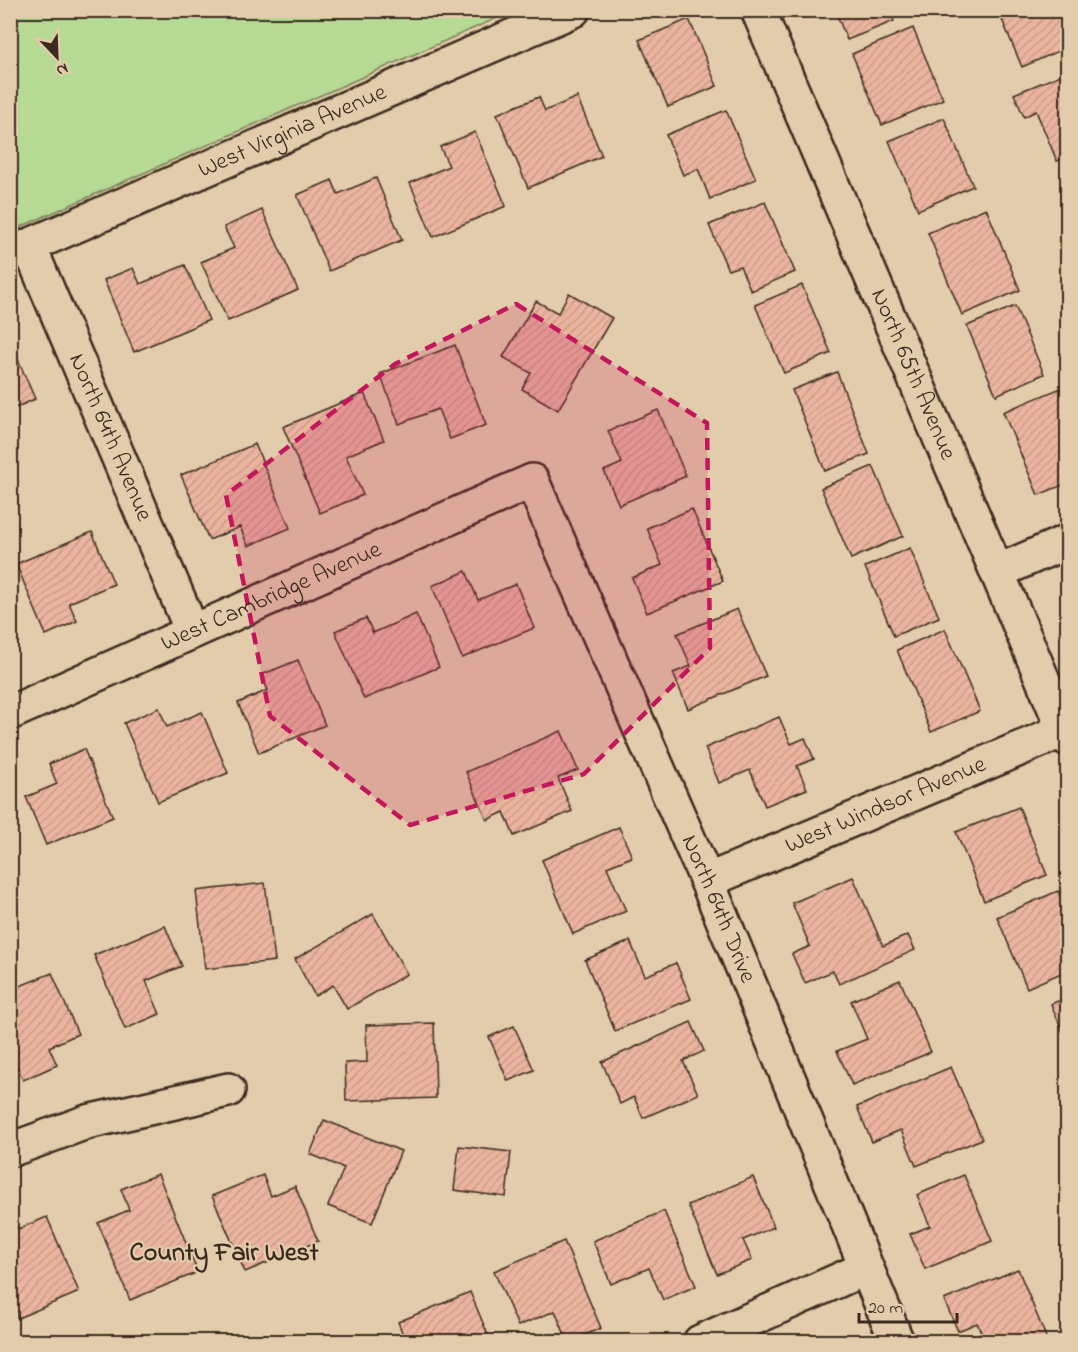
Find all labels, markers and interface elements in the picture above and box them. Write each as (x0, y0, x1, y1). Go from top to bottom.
north arrow (27, 27, 87, 87)
text: N (52, 56, 72, 82)
street label: West Virginia Avenue (193, 75, 392, 188)
street label: North 65th Avenue (861, 283, 965, 466)
street label: North 64th Avenue (59, 348, 161, 527)
street label: West Cambridge Avenue (156, 532, 387, 661)
street label: West Windsor Avenue (780, 747, 992, 863)
street label: North 64th Drive (671, 829, 765, 989)
district label: County Fair West (130, 1235, 319, 1273)
scale bar (859, 1286, 956, 1324)
text: 20 m (868, 1296, 903, 1322)

